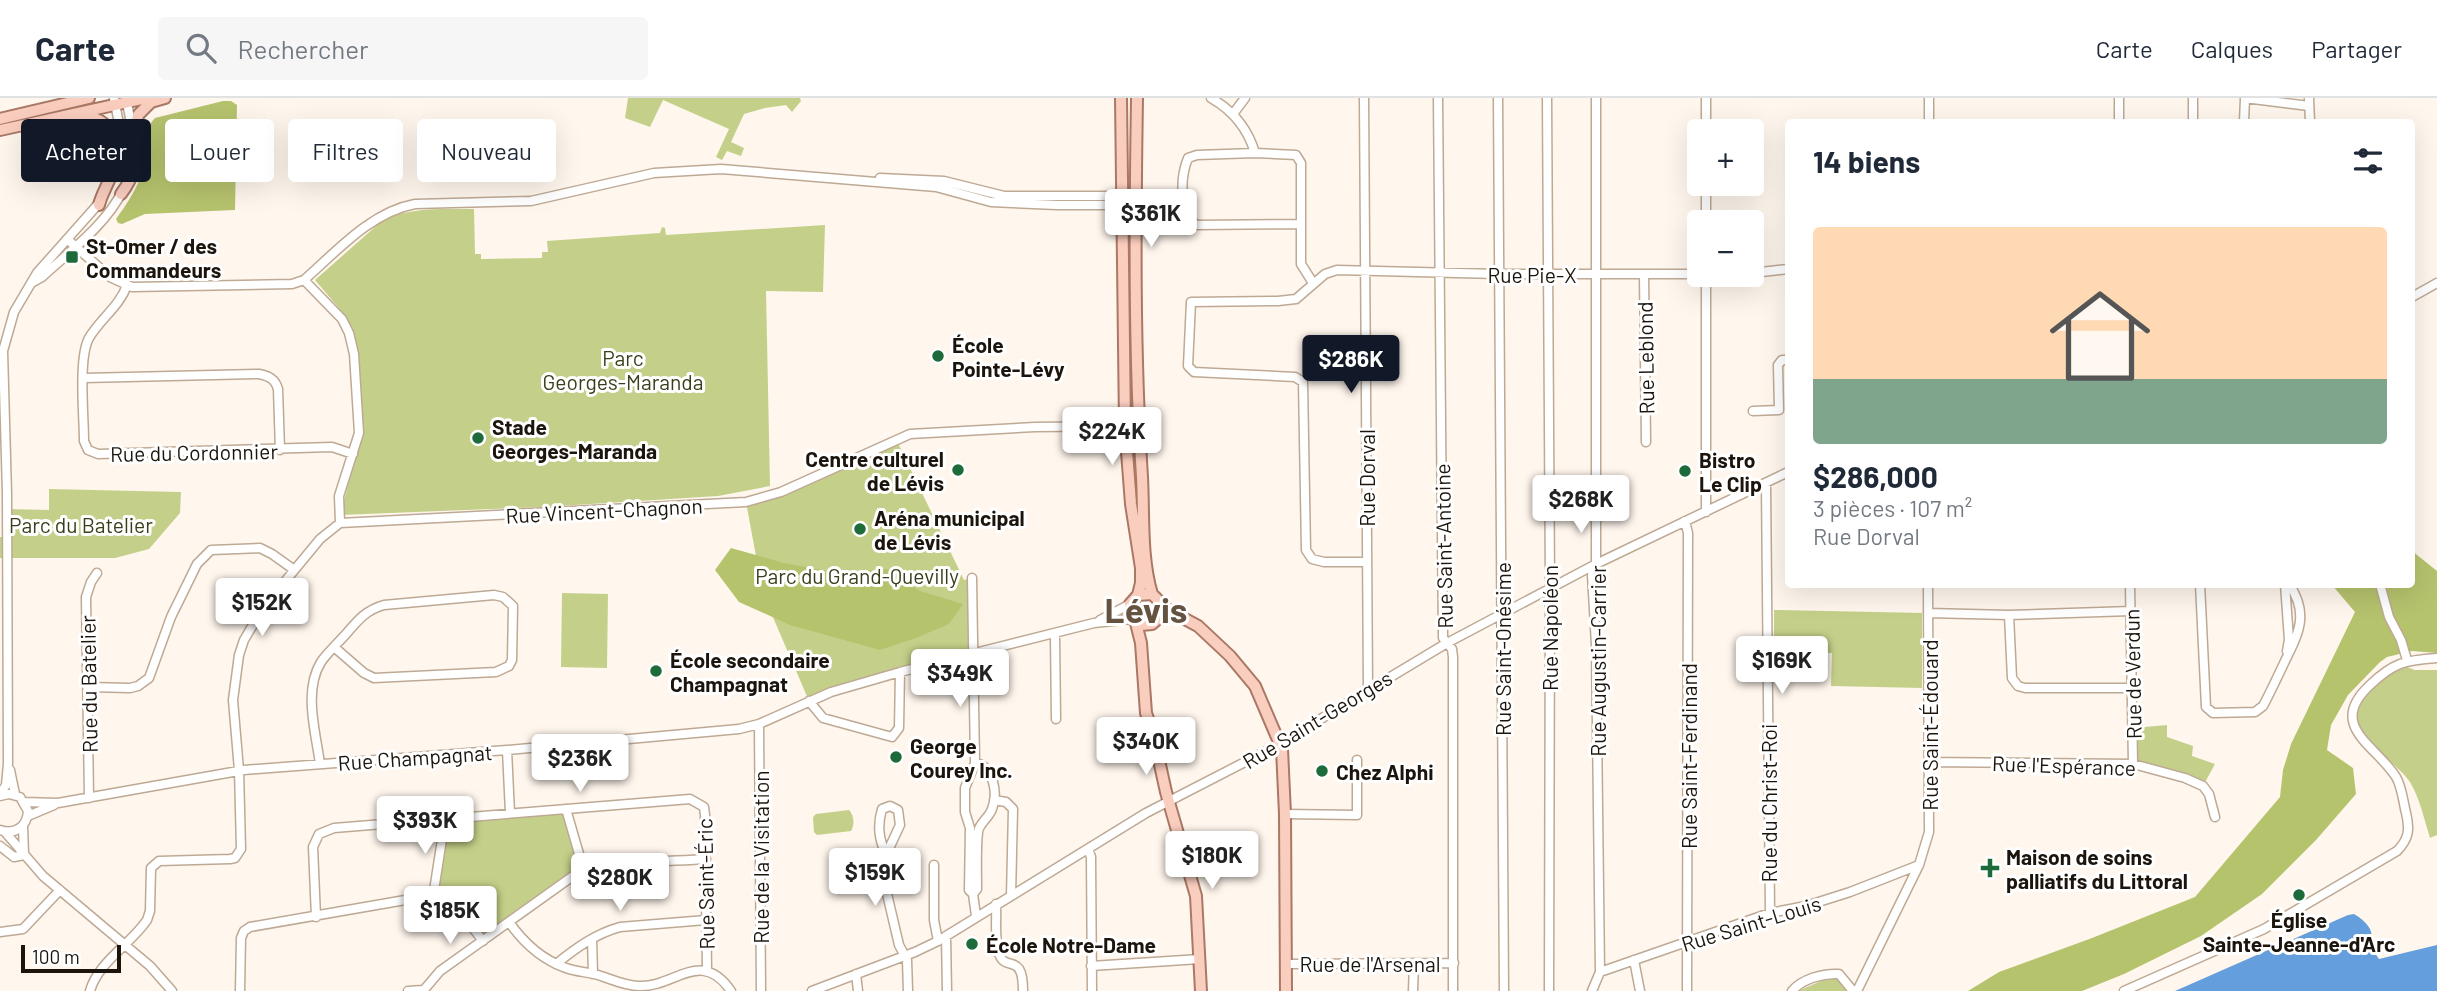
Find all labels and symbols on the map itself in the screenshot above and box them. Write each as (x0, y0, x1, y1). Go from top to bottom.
pin: $361K (1102, 190, 1200, 249)
place label: St-Omer / des Commandeurs (86, 233, 221, 282)
marker: St-Omer / des Commandeurs (64, 249, 80, 265)
street label: Rue Pie-X (1487, 262, 1577, 287)
street label: Rue Leblond (1632, 301, 1658, 415)
place label: École Pointe-Lévy (952, 332, 1065, 381)
pin: $286K (1302, 336, 1400, 395)
park label: Parc Georges-Maranda (543, 345, 703, 394)
marker: École Pointe-Lévy (930, 348, 946, 364)
pin: $224K (1063, 408, 1161, 467)
place label: Stade Georges-Maranda (492, 414, 657, 463)
street label: Rue Dorval (1354, 429, 1379, 527)
marker: Stade Georges-Maranda (470, 430, 486, 446)
street label: Rue du Cordonnier (110, 438, 278, 466)
place label: Centre culturel de Lévis (805, 446, 944, 495)
place label: Bistro Le Clip (1699, 447, 1762, 496)
marker: Centre culturel de Lévis (950, 462, 966, 478)
street label: Rue Saint-Antoine (1429, 463, 1457, 629)
marker: Bistro Le Clip (1677, 463, 1693, 479)
pin: $268K (1532, 476, 1630, 535)
street label: Rue Vincent-Chagnon (505, 492, 703, 528)
place label: Aréna municipal de Lévis (874, 505, 1025, 554)
park label: Parc du Batelier (9, 512, 153, 537)
marker: Aréna municipal de Lévis (852, 521, 868, 537)
street label: Rue Saint-Onésime (1490, 562, 1515, 736)
park label: Parc du Grand-Quevilly (755, 563, 959, 588)
street label: Rue Napoléon (1537, 565, 1562, 691)
street label: Rue Augustin-Carrier (1585, 565, 1610, 757)
pin: $152K (213, 578, 311, 638)
district label: Lévis (1105, 588, 1187, 630)
street label: Rue de Verdun (2118, 609, 2146, 739)
street label: Rue du Batelier (74, 615, 102, 753)
pin: $169K (1733, 636, 1831, 696)
street label: Rue Saint-Édouard (1917, 639, 1942, 811)
place label: École secondaire Champagnat (670, 647, 830, 696)
pin: $349K (911, 650, 1009, 709)
marker: École secondaire Champagnat (648, 663, 664, 679)
street label: Rue Saint-Ferdinand (1676, 663, 1701, 849)
street label: Rue Saint-Georges (1238, 665, 1396, 773)
pin: $340K (1097, 718, 1195, 777)
street label: Rue du Christ-Roi (1756, 724, 1781, 882)
place label: George Courey Inc. (910, 733, 1013, 782)
pin: $236K (531, 734, 629, 794)
street label: Rue Champagnat (337, 739, 493, 775)
marker: George Courey Inc. (888, 749, 904, 765)
street label: Rue l'Espérance (1992, 750, 2136, 780)
place label: Chez Alphi (1336, 759, 1433, 784)
marker: Chez Alphi (1314, 763, 1330, 779)
street label: Rue de la Visitation (748, 770, 773, 944)
pin: $393K (376, 796, 474, 856)
street label: Rue Saint-Éric (691, 818, 719, 950)
pin: $180K (1163, 832, 1261, 891)
place label: Maison de soins palliatifs du Littoral (2006, 844, 2188, 893)
pin: $159K (826, 848, 924, 908)
pin: $280K (571, 854, 669, 913)
marker: Maison de soins palliatifs du Littoral (1980, 858, 2000, 878)
pin: $185K (401, 886, 499, 946)
marker: Église Sainte-Jeanne-d'Arc (2291, 887, 2307, 903)
street label: Rue Saint-Louis (1678, 890, 1824, 956)
place label: Église Sainte-Jeanne-d'Arc (2203, 907, 2395, 956)
place label: École Notre-Dame (986, 932, 1156, 957)
marker: École Notre-Dame (964, 936, 980, 952)
scale bar (21, 942, 121, 974)
street label: Rue de l'Arsenal (1299, 951, 1441, 976)

